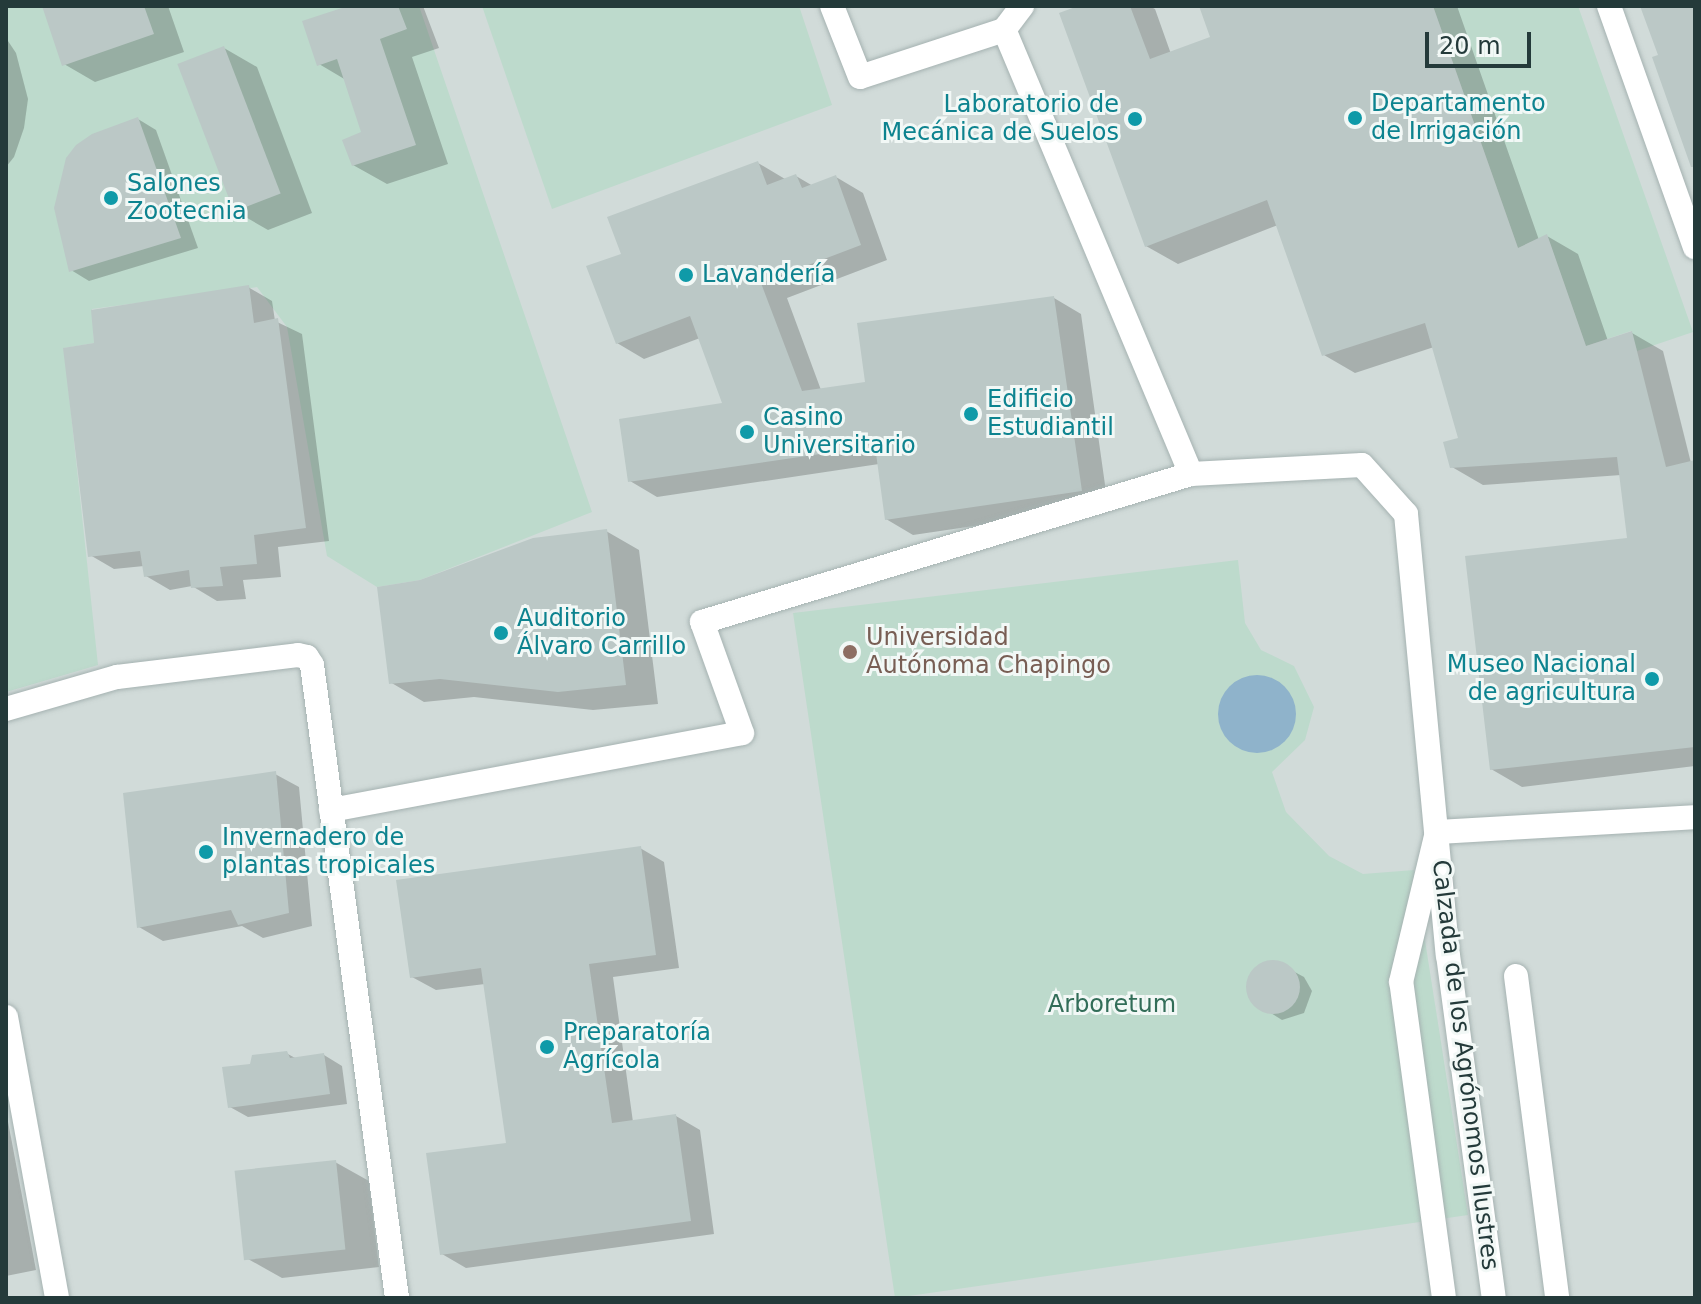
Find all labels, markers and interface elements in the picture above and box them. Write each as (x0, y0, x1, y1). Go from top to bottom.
scale bar (1429, 16, 1535, 66)
text: 20 m (1439, 32, 1501, 60)
place label: Departamento de Irrigación (1371, 90, 1546, 146)
place label: Laboratorio de Mecánica de Suelos (882, 91, 1119, 147)
marker: Departamento de Irrigación (1346, 109, 1364, 127)
marker: Laboratorio de Mecánica de Suelos (1126, 110, 1144, 128)
place label: Salones Zootecnia (127, 170, 247, 226)
marker: Salones Zootecnia (102, 189, 120, 207)
place label: Lavandería (702, 261, 835, 289)
marker: Lavandería (677, 266, 695, 284)
place label: Edificio Estudiantil (987, 386, 1114, 442)
place label: Casino Universitario (763, 404, 916, 460)
marker: Edificio Estudiantil (962, 405, 980, 423)
marker: Casino Universitario (738, 423, 756, 441)
place label: Auditorio Álvaro Carrillo (517, 605, 686, 661)
marker: Auditorio Álvaro Carrillo (492, 624, 510, 642)
place label: Universidad Autónoma Chapingo (866, 624, 1111, 680)
marker: Universidad Autónoma Chapingo (841, 643, 859, 661)
place label: Museo Nacional de agricultura (1447, 651, 1636, 707)
marker: Museo Nacional de agricultura (1643, 670, 1661, 688)
place label: Invernadero de plantas tropicales (222, 824, 435, 880)
marker: Invernadero de plantas tropicales (197, 843, 215, 861)
street label: Calzada de los Agrónomos Ilustres (1426, 858, 1504, 1272)
park label: Arboretum (1048, 991, 1176, 1019)
place label: Preparatoría Agrícola (563, 1019, 711, 1075)
marker: Preparatoría Agrícola (538, 1038, 556, 1056)

